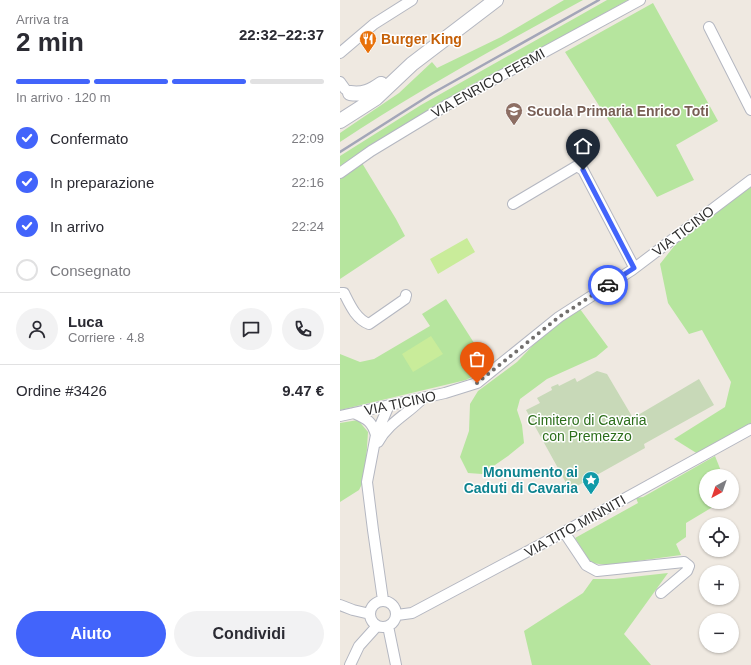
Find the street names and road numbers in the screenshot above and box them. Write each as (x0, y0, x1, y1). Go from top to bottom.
street label: VIA ENRICO FERMI (428, 45, 548, 121)
street label: VIA TICINO (649, 203, 717, 259)
street label: VIA TICINO (363, 388, 437, 418)
street label: VIA TITO MINNITI (522, 492, 628, 560)

